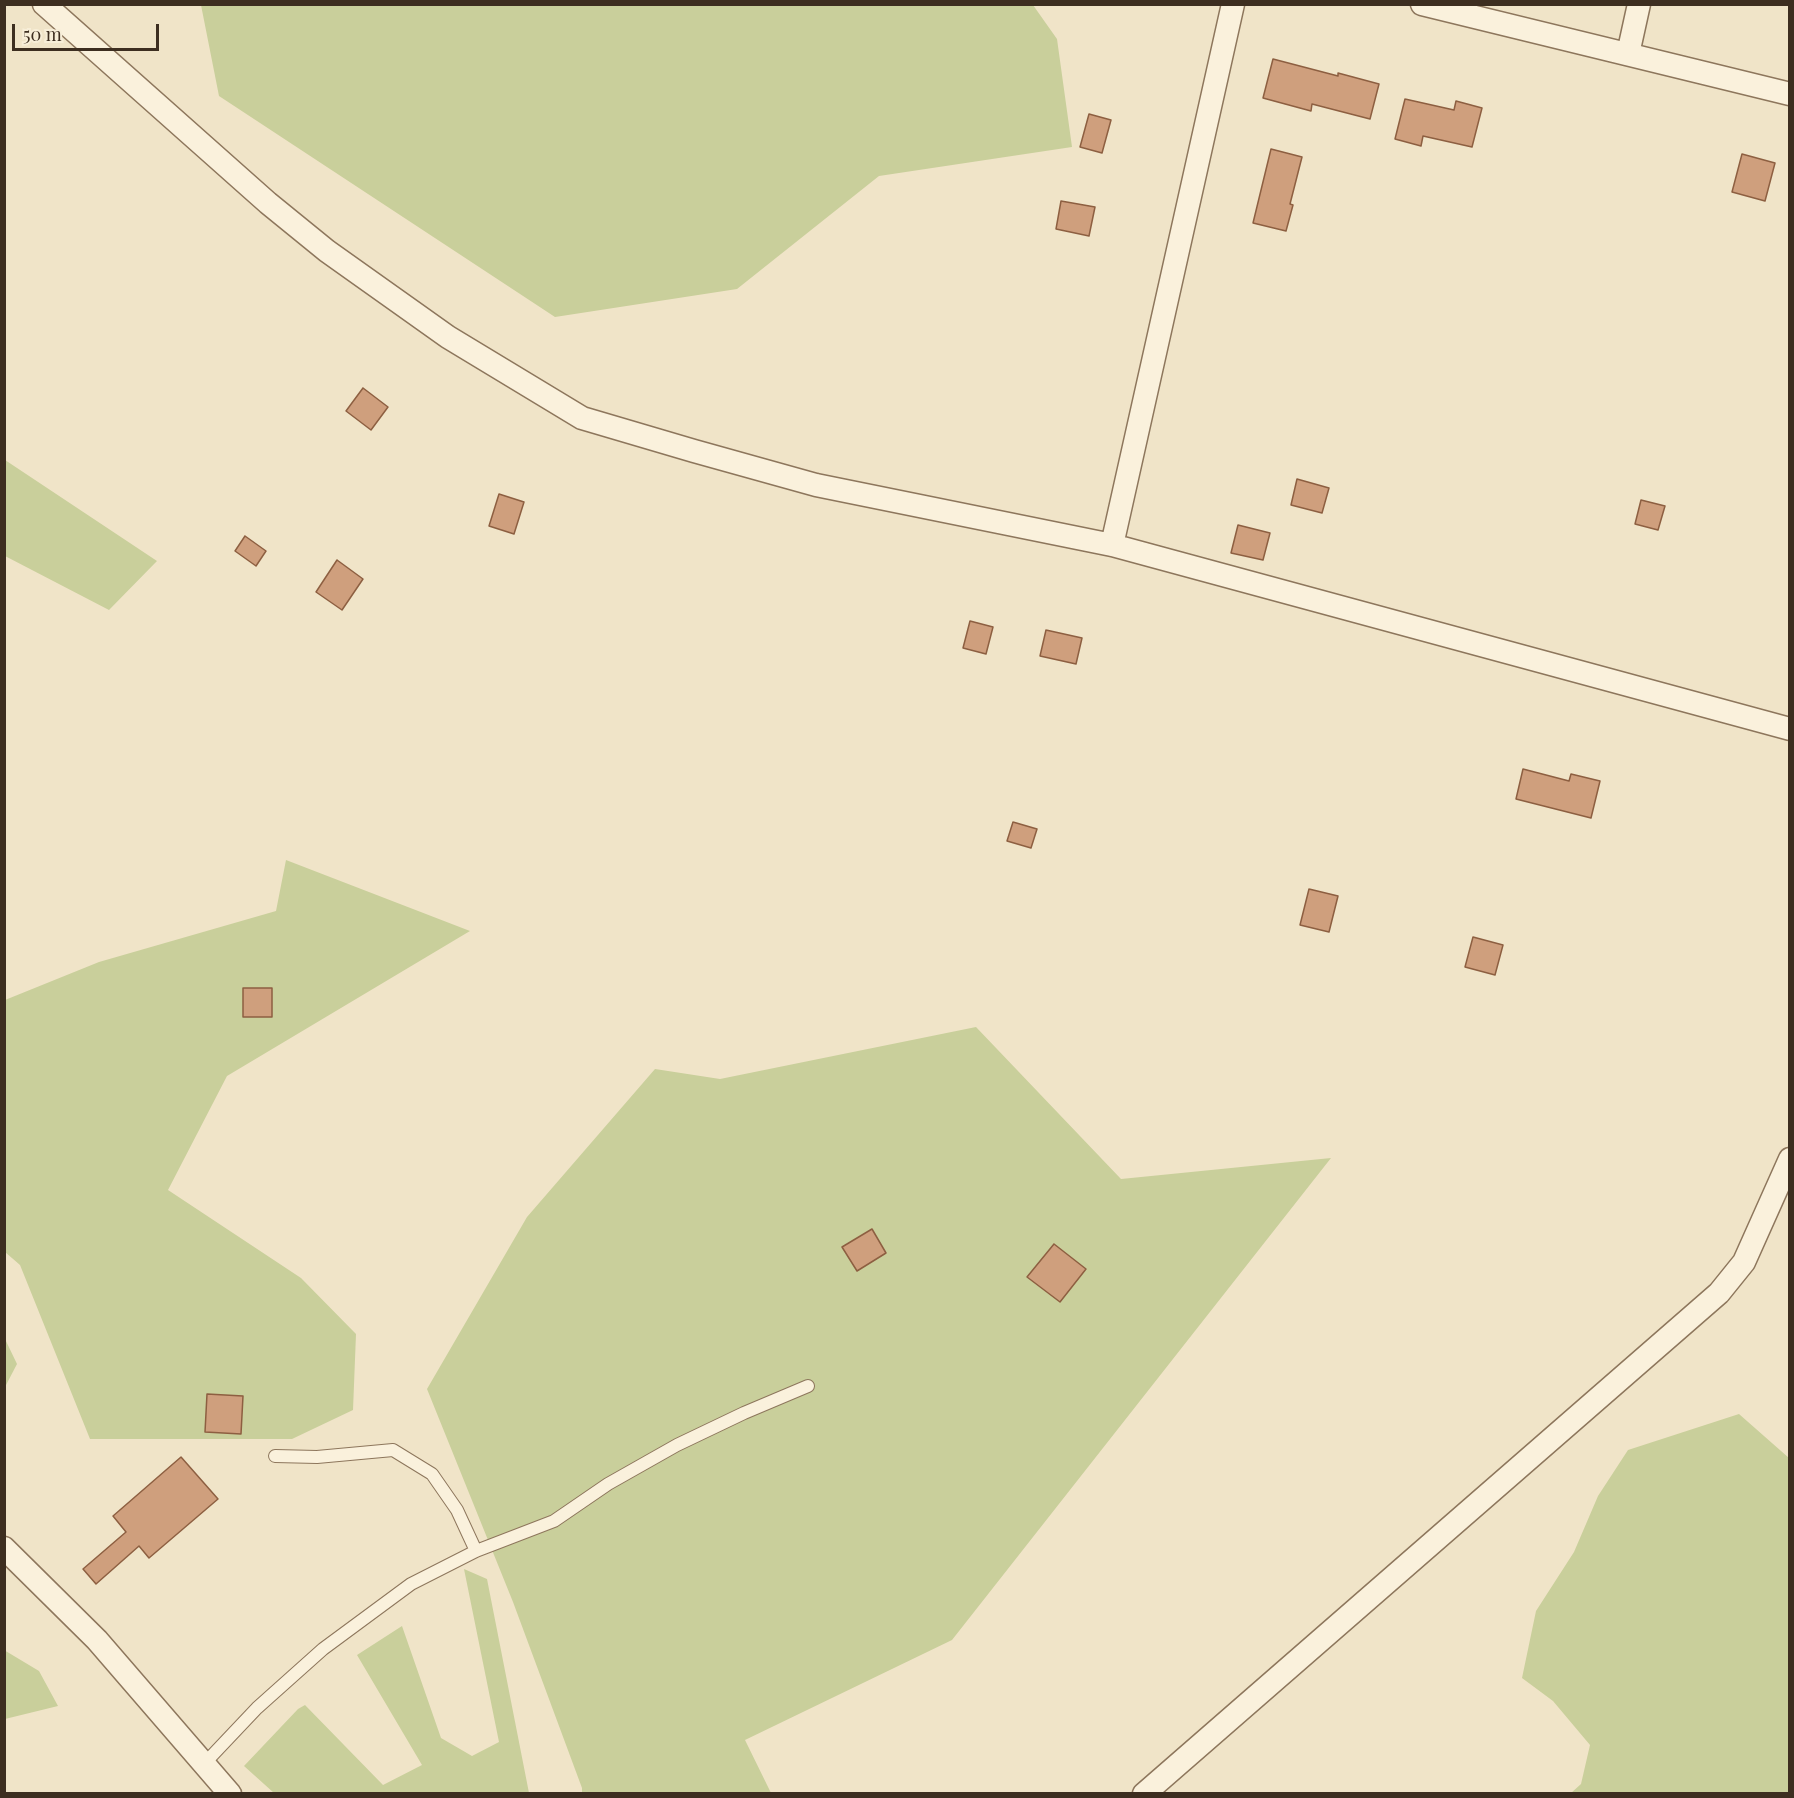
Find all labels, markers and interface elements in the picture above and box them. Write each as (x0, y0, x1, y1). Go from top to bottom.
scale bar (15, 12, 162, 50)
text: 50 m (23, 22, 62, 46)

